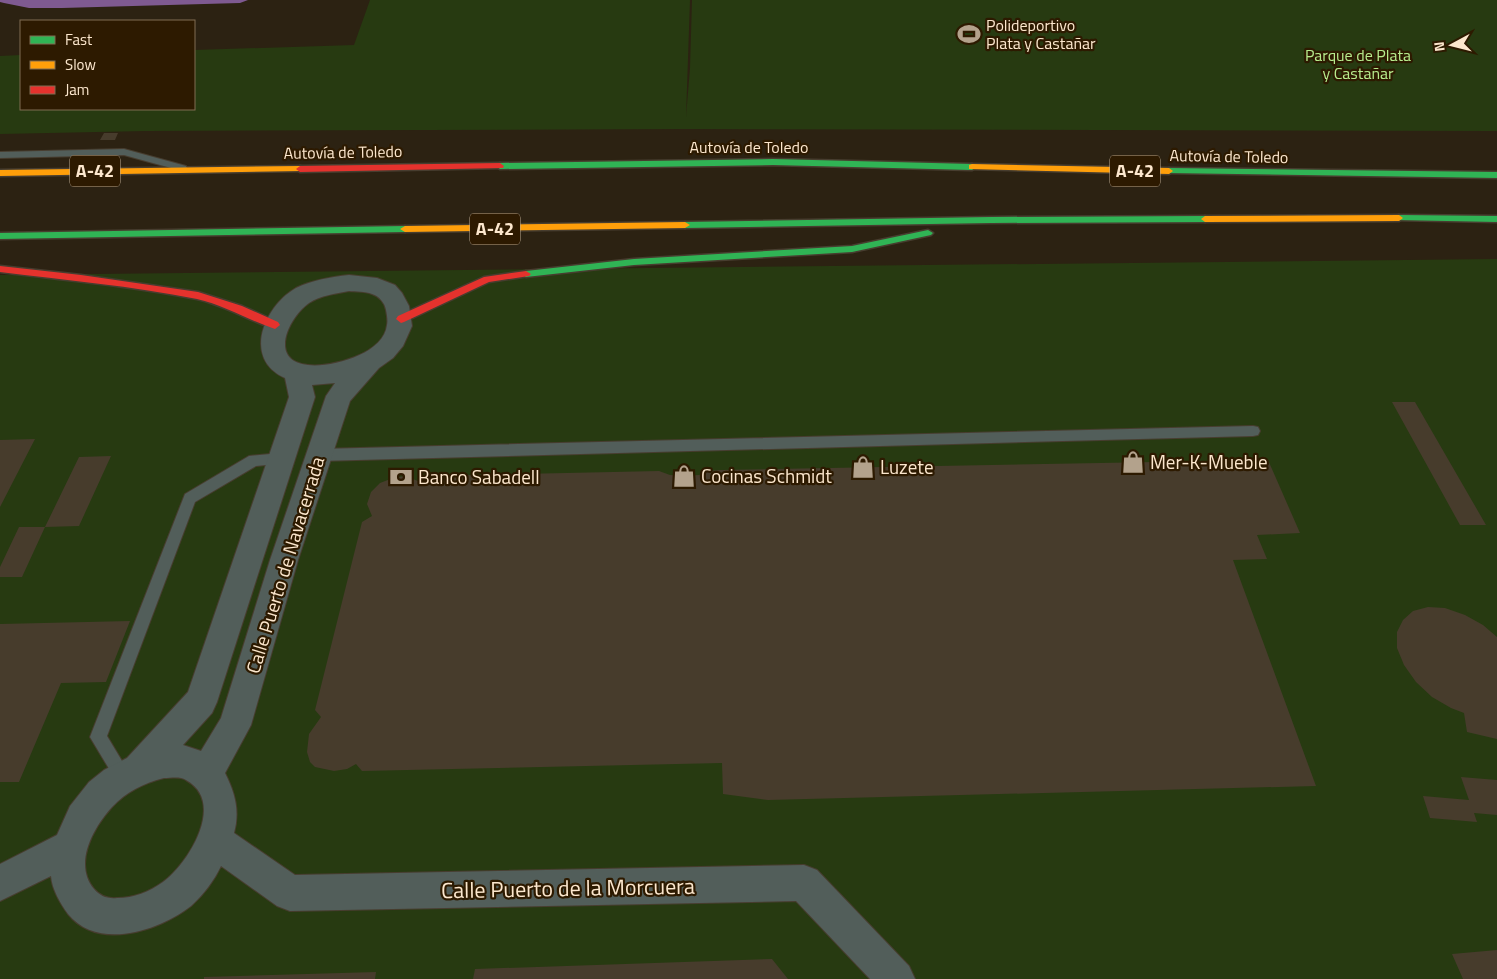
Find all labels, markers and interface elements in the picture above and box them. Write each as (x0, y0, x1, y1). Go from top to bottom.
place label: Polideportivo Plata y Castañar (986, 13, 1096, 55)
legend (20, 20, 195, 110)
north arrow (1427, 20, 1477, 70)
sports icon: Polideportivo Plata y Castañar (956, 21, 982, 47)
text: Fast (65, 28, 93, 51)
text: N (1428, 41, 1450, 53)
park label: Parque de Plata y Castañar (1305, 43, 1411, 85)
text: Slow (65, 53, 96, 76)
text: Jam (65, 78, 89, 101)
street label: Autovía de Toledo (690, 135, 808, 159)
street label: Autovía de Toledo (283, 139, 403, 165)
street label: Autovía de Toledo (1169, 143, 1289, 169)
road number: A-42 (70, 156, 120, 187)
road number: A-42 (1110, 156, 1160, 187)
road number: A-42 (470, 213, 520, 244)
place label: Mer-K-Mueble (1150, 447, 1268, 476)
shop icon: Mer-K-Mueble (1120, 449, 1146, 475)
street label: Calle Puerto de Navacerrada (238, 452, 331, 677)
place label: Luzete (880, 452, 934, 481)
shop icon: Luzete (850, 454, 876, 480)
place label: Cocinas Schmidt (701, 461, 832, 490)
place label: Banco Sabadell (418, 462, 540, 491)
shop icon: Cocinas Schmidt (671, 463, 697, 489)
bank icon: Banco Sabadell (388, 464, 414, 490)
street label: Calle Puerto de la Morcuera (441, 869, 695, 907)

